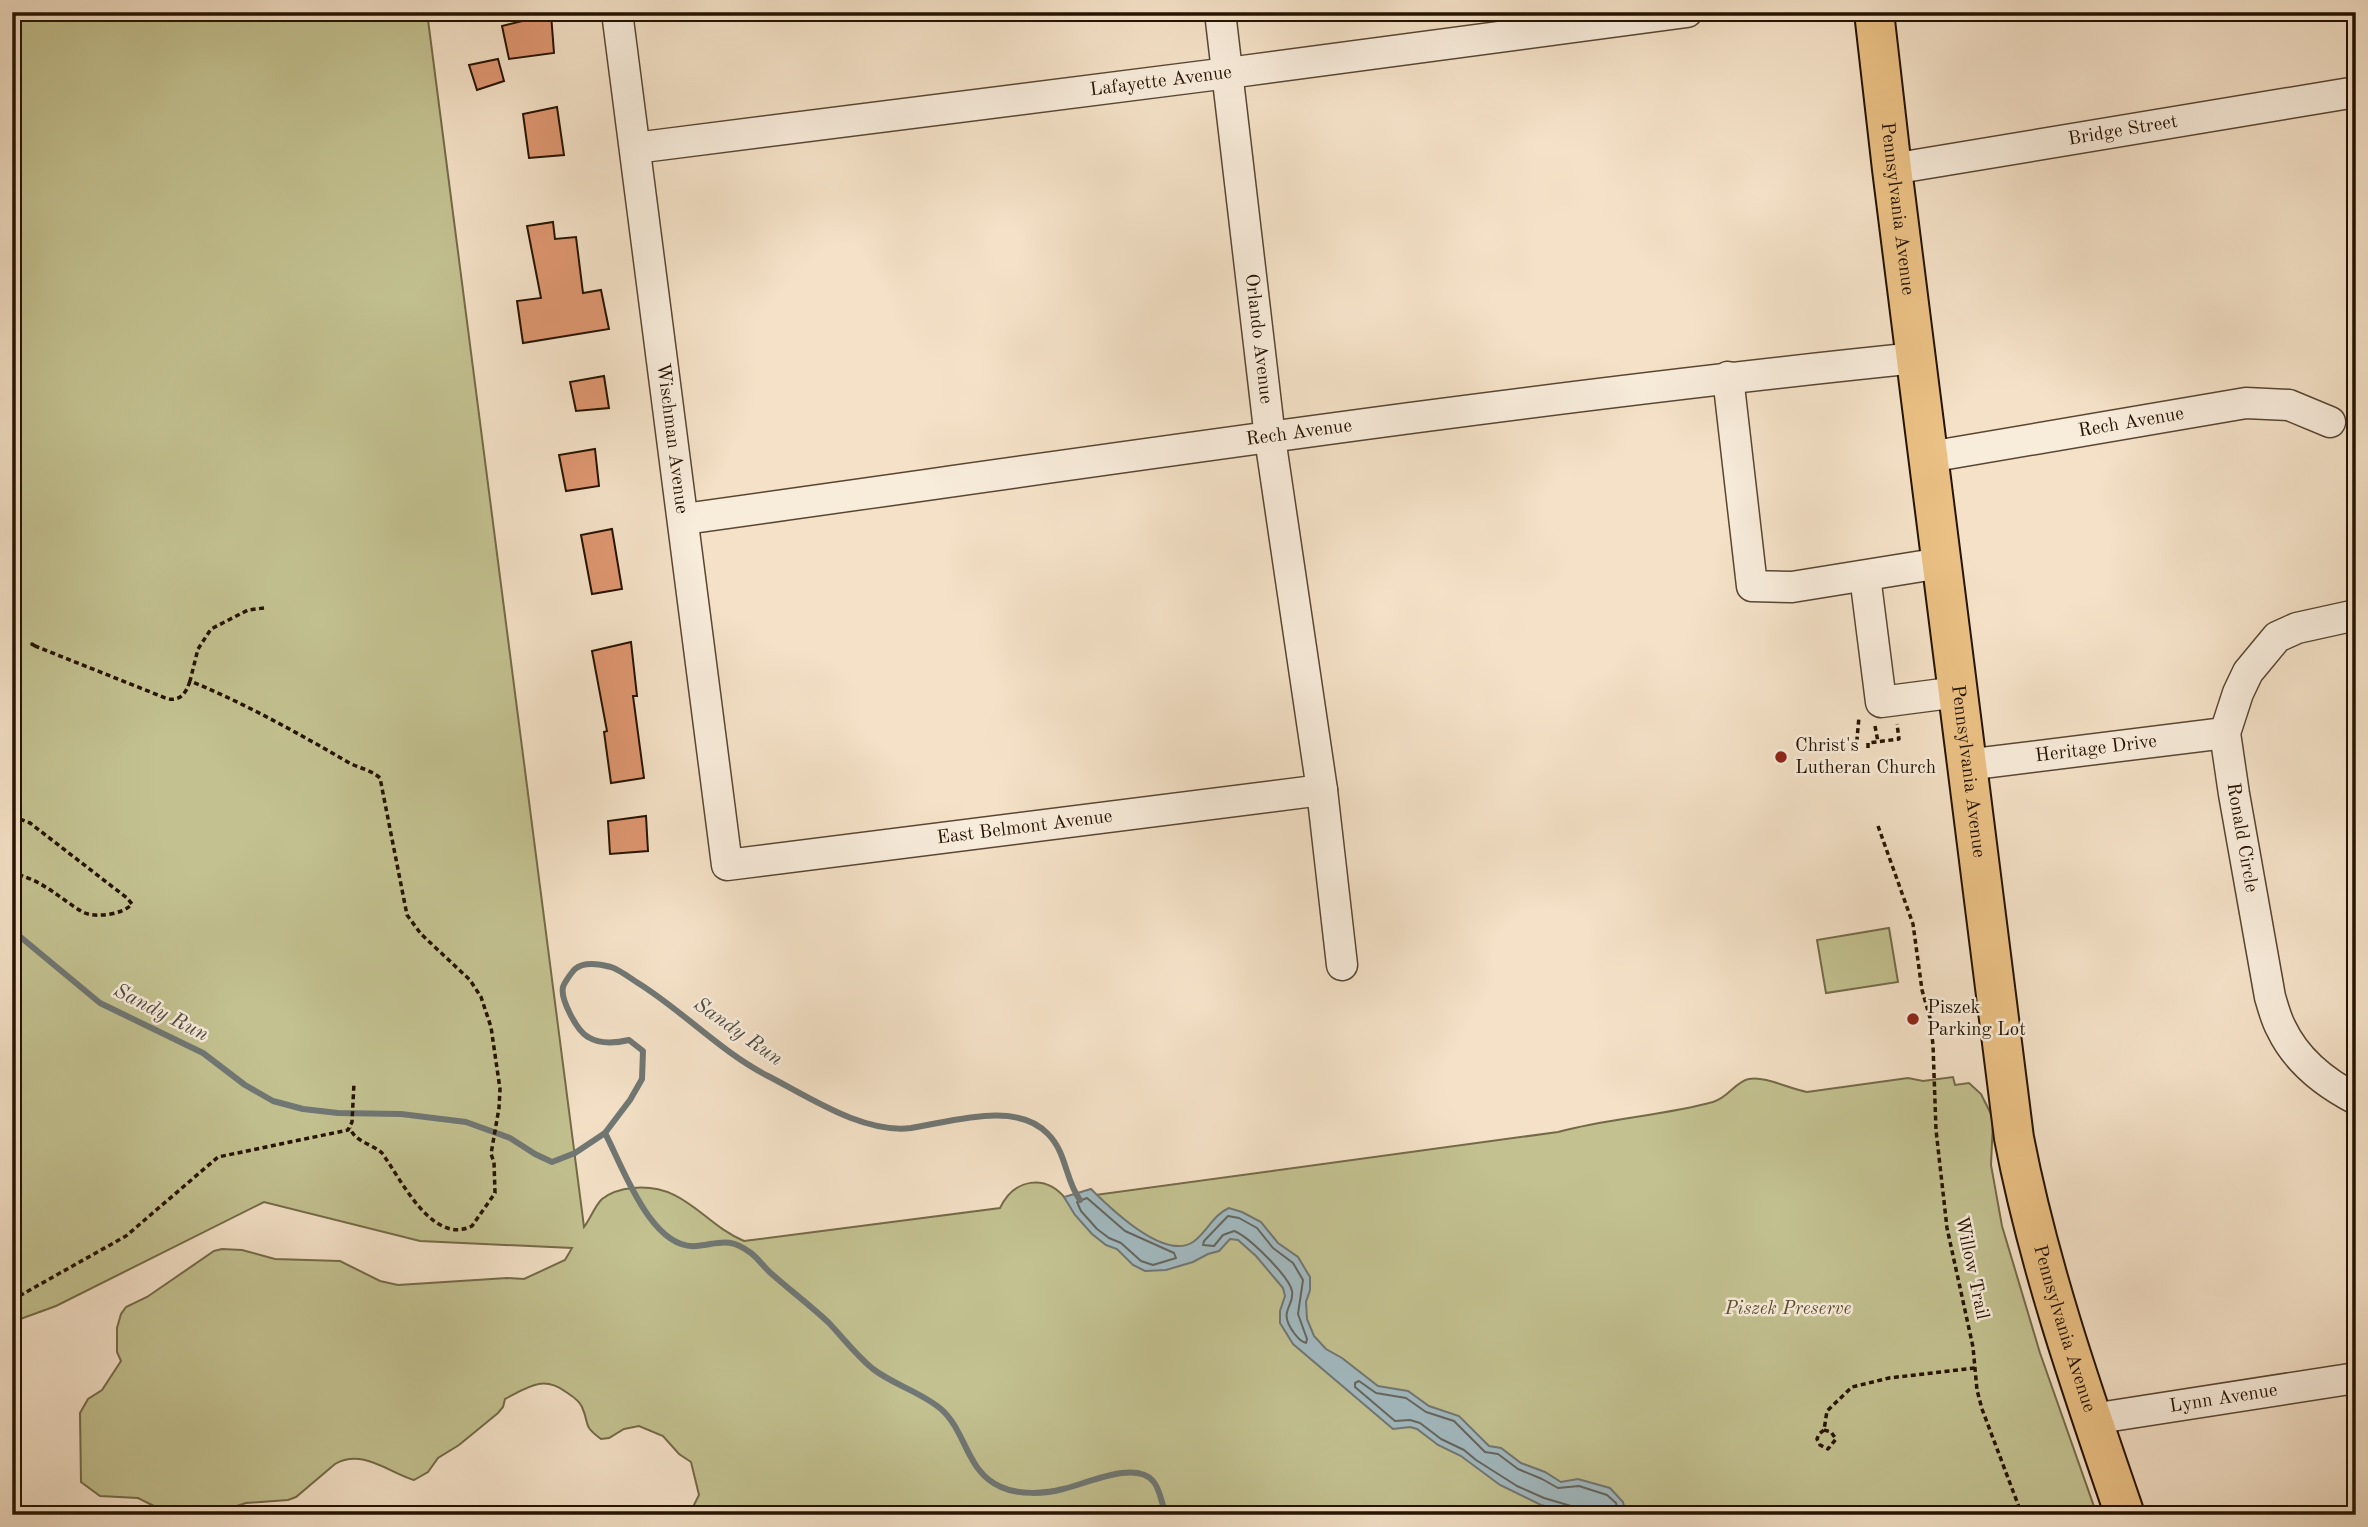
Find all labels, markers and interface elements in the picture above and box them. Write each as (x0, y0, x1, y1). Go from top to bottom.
street label: Lafayette Avenue (1089, 63, 1233, 100)
street label: Bridge Street (2067, 112, 2179, 149)
street label: Pennsylvania Avenue (1877, 121, 1917, 296)
street label: Orlando Avenue (1241, 273, 1275, 405)
street label: Wischman Avenue (653, 362, 691, 515)
street label: Rech Avenue (2077, 404, 2185, 441)
street label: Rech Avenue (1245, 416, 1353, 450)
street label: Pennsylvania Avenue (1948, 684, 1988, 859)
street label: Heritage Drive (2034, 732, 2158, 766)
place label: Christ's Lutheran Church (1795, 737, 1936, 778)
marker: Christ's Lutheran Church (1773, 749, 1789, 765)
street label: Ronald Circle (2223, 781, 2261, 894)
street label: East Belmont Avenue (936, 807, 1114, 848)
water label: Sandy Run (110, 980, 212, 1046)
water label: Sandy Run (690, 994, 786, 1070)
place label: Piszek Parking Lot (1927, 999, 2026, 1040)
marker: Piszek Parking Lot (1905, 1011, 1921, 1027)
street label: Willow Trail (1951, 1215, 1991, 1321)
street label: Pennsylvania Avenue (2030, 1243, 2099, 1415)
park label: Piszek Preserve (1724, 1300, 1852, 1319)
street label: Lynn Avenue (2168, 1381, 2279, 1416)

